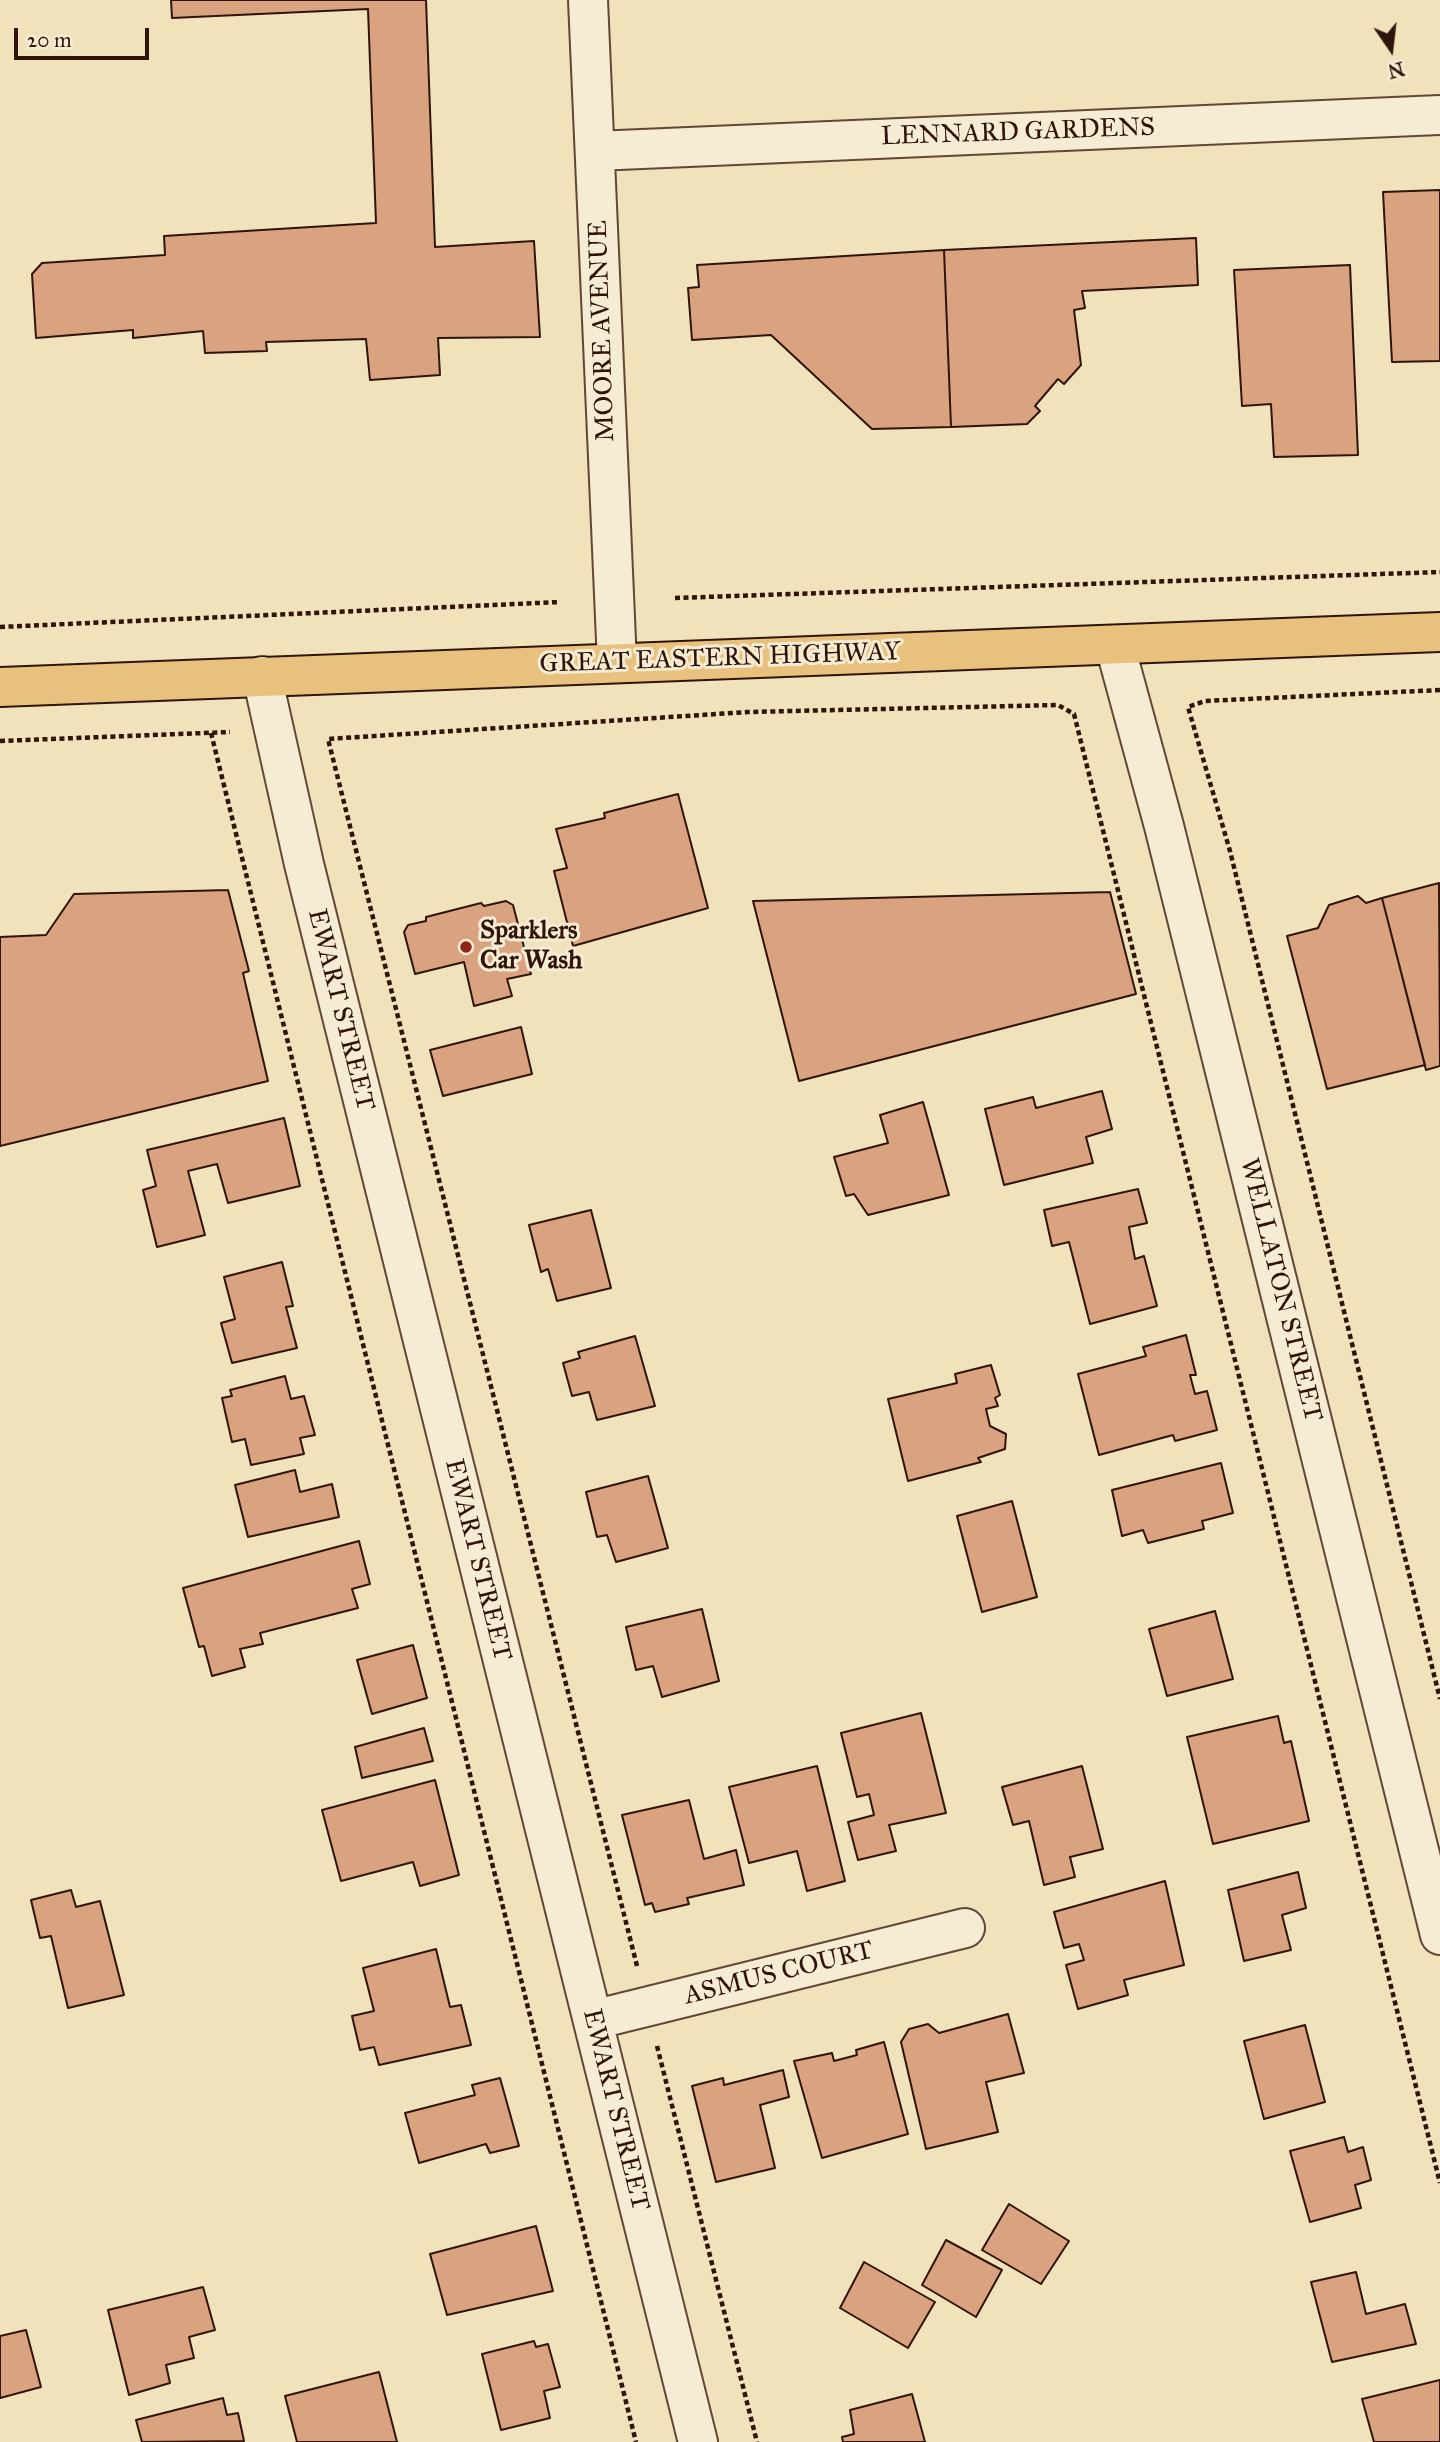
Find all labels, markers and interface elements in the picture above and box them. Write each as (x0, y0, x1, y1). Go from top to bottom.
scale bar (18, 14, 152, 58)
north arrow (1356, 14, 1426, 84)
text: 20 m (27, 27, 72, 53)
text: N (1386, 57, 1407, 83)
street label: LENNARD GARDENS (880, 113, 1156, 153)
street label: MOORE AVENUE (584, 220, 622, 442)
street label: GREAT EASTERN HIGHWAY (539, 637, 901, 681)
street label: EWART STREET (300, 906, 380, 1114)
place label: Sparklers Car Wash (480, 916, 582, 978)
marker: Sparklers Car Wash (458, 939, 474, 955)
street label: WELLATON STREET (1232, 1155, 1328, 1425)
street label: EWART STREET (437, 1456, 517, 1664)
street label: ASMUS COURT (681, 1935, 877, 2013)
street label: EWART STREET (575, 2006, 655, 2214)

